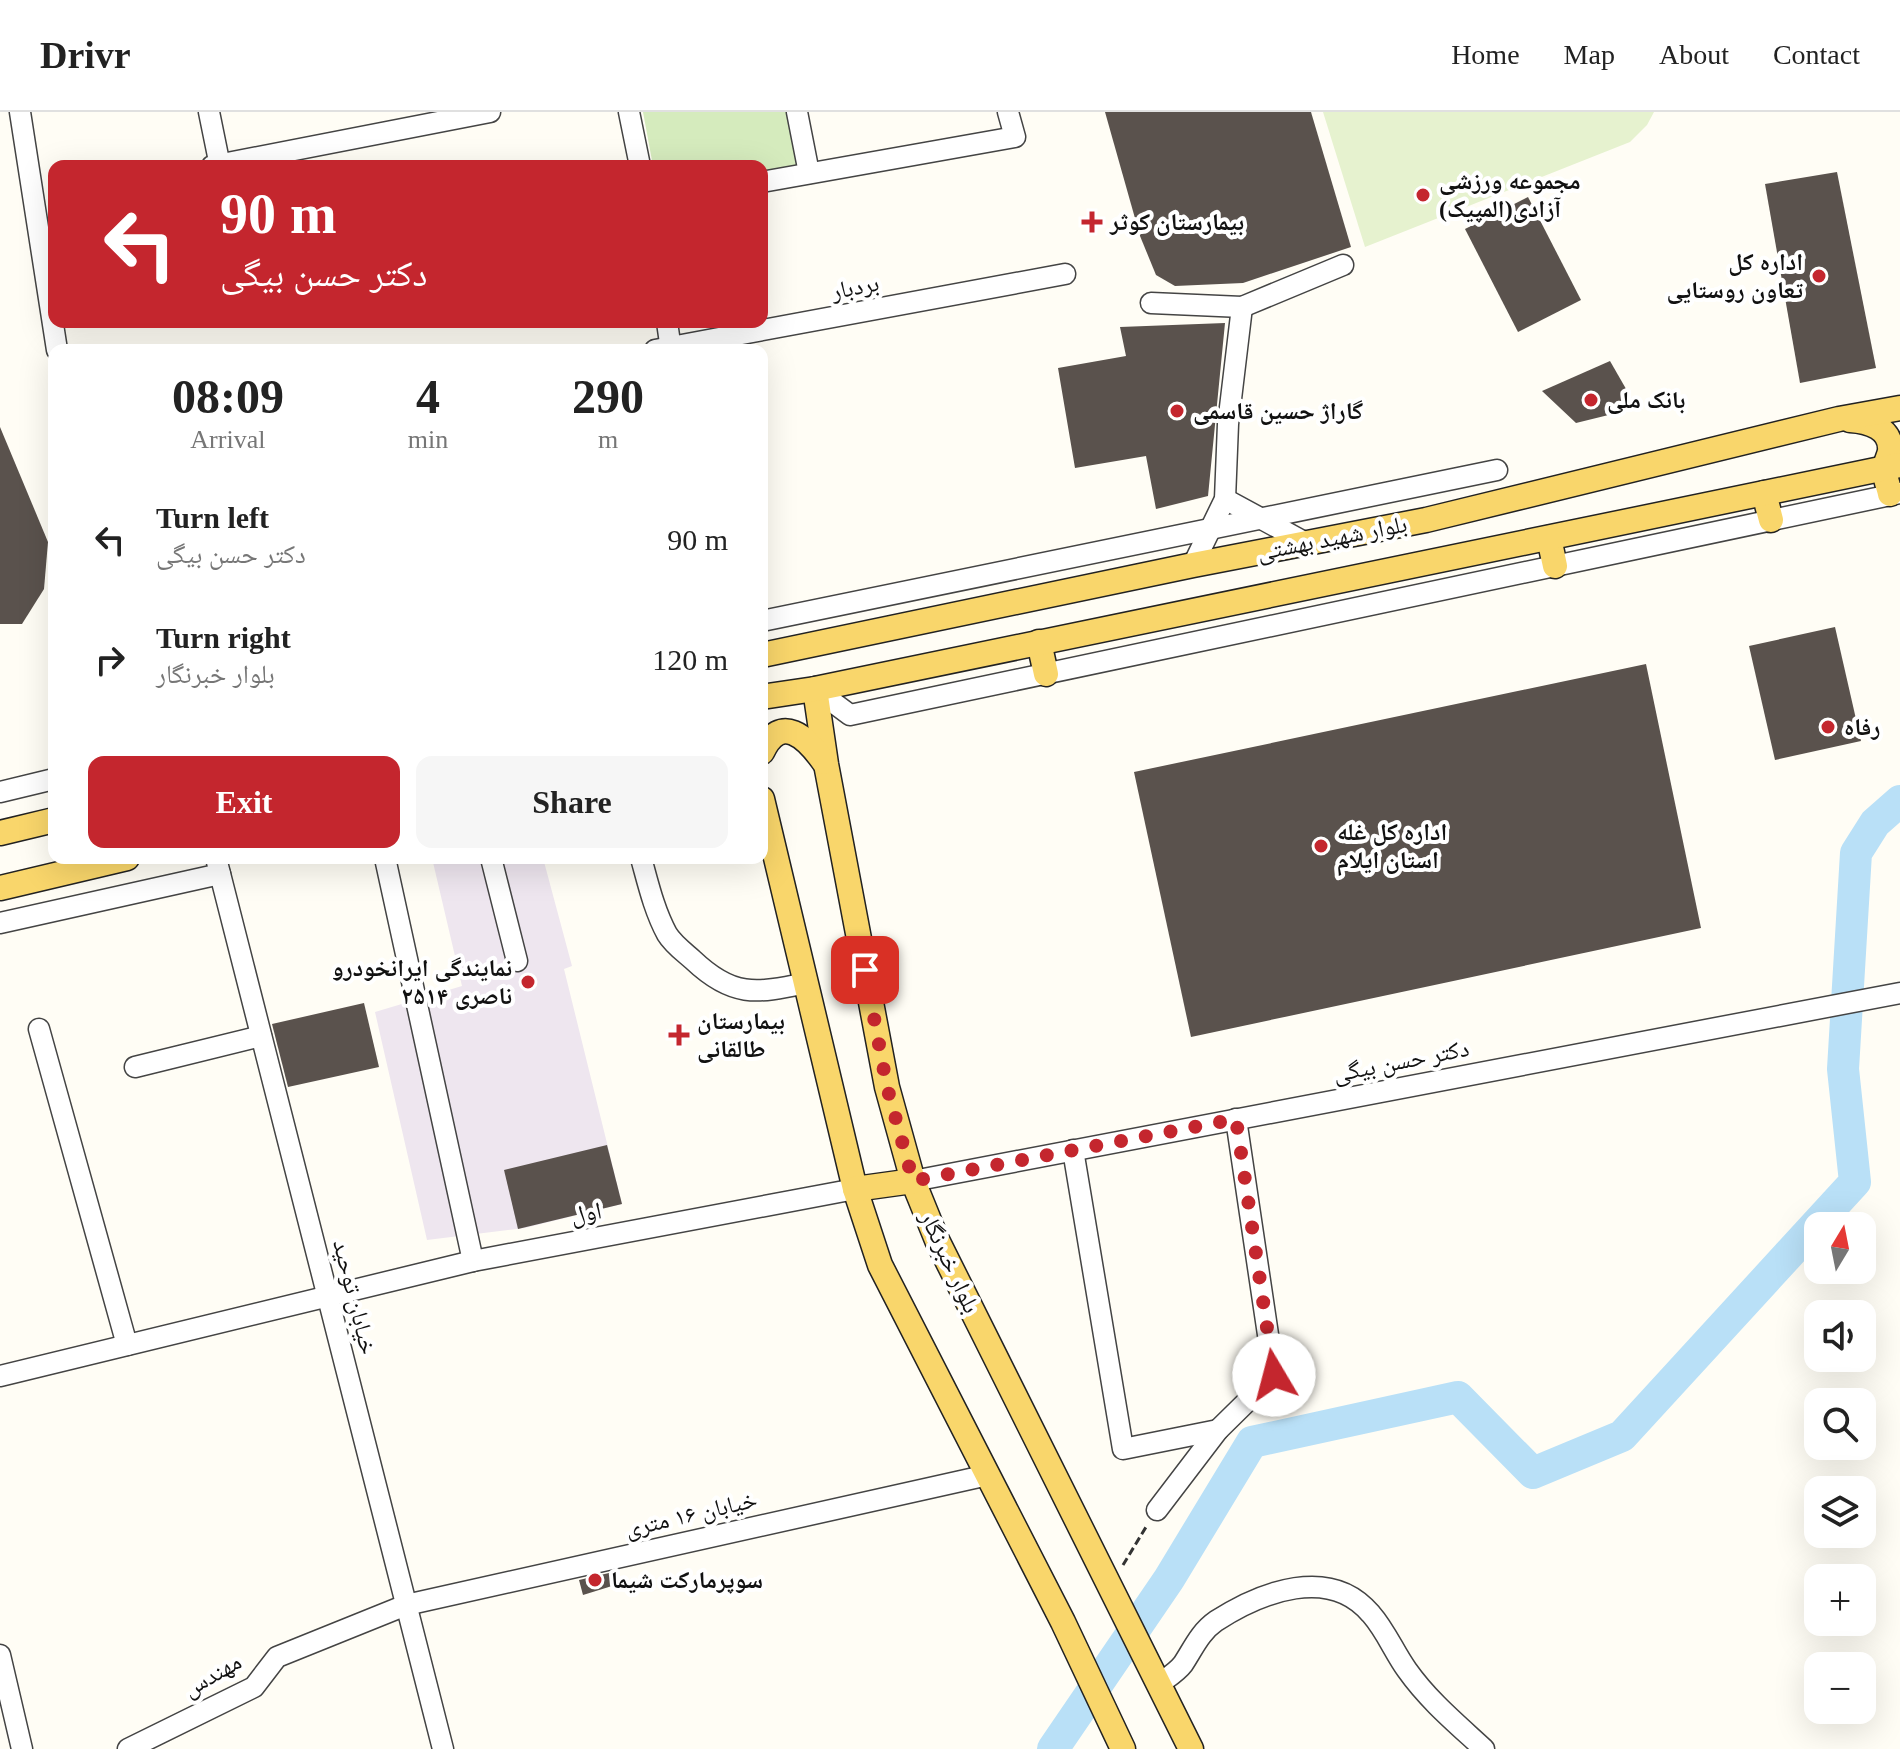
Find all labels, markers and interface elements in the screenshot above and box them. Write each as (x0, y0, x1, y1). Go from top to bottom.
text: Drivr (40, 34, 131, 76)
text: Home (1451, 39, 1520, 70)
text: Map (1564, 39, 1615, 70)
text: About (1659, 39, 1729, 70)
text: Contact (1773, 39, 1860, 70)
place label: مجموعه ورزشی آزادی(المپیک) (1439, 168, 1581, 223)
text: 90 m (220, 183, 337, 245)
marker: مجموعه ورزشی آزادی(المپیک) (1414, 186, 1432, 204)
icon: left (88, 192, 192, 296)
place label: بیمارستان کوثر (1109, 209, 1244, 236)
marker: بیمارستان کوثر (1081, 211, 1103, 233)
place label: اداره کل تعاون روستایی (1667, 249, 1804, 304)
text: دکتر حسن بیگی (220, 254, 427, 294)
marker: اداره کل تعاون روستایی (1810, 267, 1828, 285)
street label: بردبار (828, 270, 881, 305)
text: 08:09 (172, 370, 284, 423)
text: 4 (416, 370, 440, 423)
text: 290 (572, 370, 644, 423)
place label: بانک ملی (1607, 387, 1685, 414)
marker: بانک ملی (1582, 391, 1600, 409)
place label: گاراژ حسین قاسمی (1193, 398, 1364, 425)
marker: گاراژ حسین قاسمی (1168, 402, 1186, 420)
text: Arrival (190, 425, 265, 454)
text: min (408, 425, 448, 454)
text: m (598, 425, 618, 454)
text: Turn left (156, 501, 269, 534)
street label: بلوار شهید بهشتی (1255, 511, 1409, 566)
icon: left (88, 518, 132, 562)
text: 90 m (667, 523, 728, 556)
text: دکتر حسن بیگی (156, 540, 306, 569)
text: Turn right (156, 621, 291, 654)
icon: right (88, 638, 132, 682)
text: 120 m (652, 643, 728, 676)
text: بلوار خبرنگار (156, 660, 275, 689)
place label: رفاه (1844, 714, 1880, 740)
marker: رفاه (1819, 718, 1837, 736)
button: Exit (88, 756, 400, 848)
button: Share (416, 756, 728, 848)
place label: اداره کل غله استان ایلام (1337, 819, 1447, 877)
marker: اداره کل غله استان ایلام (1312, 837, 1330, 855)
pin (831, 936, 899, 1004)
icon: arrive (843, 948, 887, 992)
place label: نمایندگی ایرانخودرو ناصری ۲۵۱۴ (332, 955, 512, 1010)
marker: نمایندگی ایرانخودرو ناصری ۲۵۱۴ (519, 973, 537, 991)
place label: بیمارستان طالقانی (697, 1008, 785, 1063)
marker: بیمارستان طالقانی (668, 1024, 690, 1046)
street label: دکتر حسن بیگی (1331, 1035, 1472, 1088)
street label: اول (568, 1197, 604, 1230)
street label: بلوار خبرنگار (914, 1206, 985, 1317)
north arrow (1804, 1212, 1876, 1284)
map controls (1804, 1212, 1876, 1724)
street label: خیابان توحید (327, 1237, 382, 1357)
button: sound (1804, 1300, 1876, 1372)
position arrow (1232, 1333, 1316, 1417)
button: search (1804, 1388, 1876, 1460)
button: layers (1804, 1476, 1876, 1548)
street label: خیابان ۱۶ متری (623, 1486, 760, 1543)
button: + (1804, 1564, 1876, 1636)
place label: سوپرمارکت شیما (611, 1567, 763, 1594)
marker: سوپرمارکت شیما (586, 1571, 604, 1589)
street label: مهندس (178, 1648, 246, 1703)
button: − (1804, 1652, 1876, 1724)

